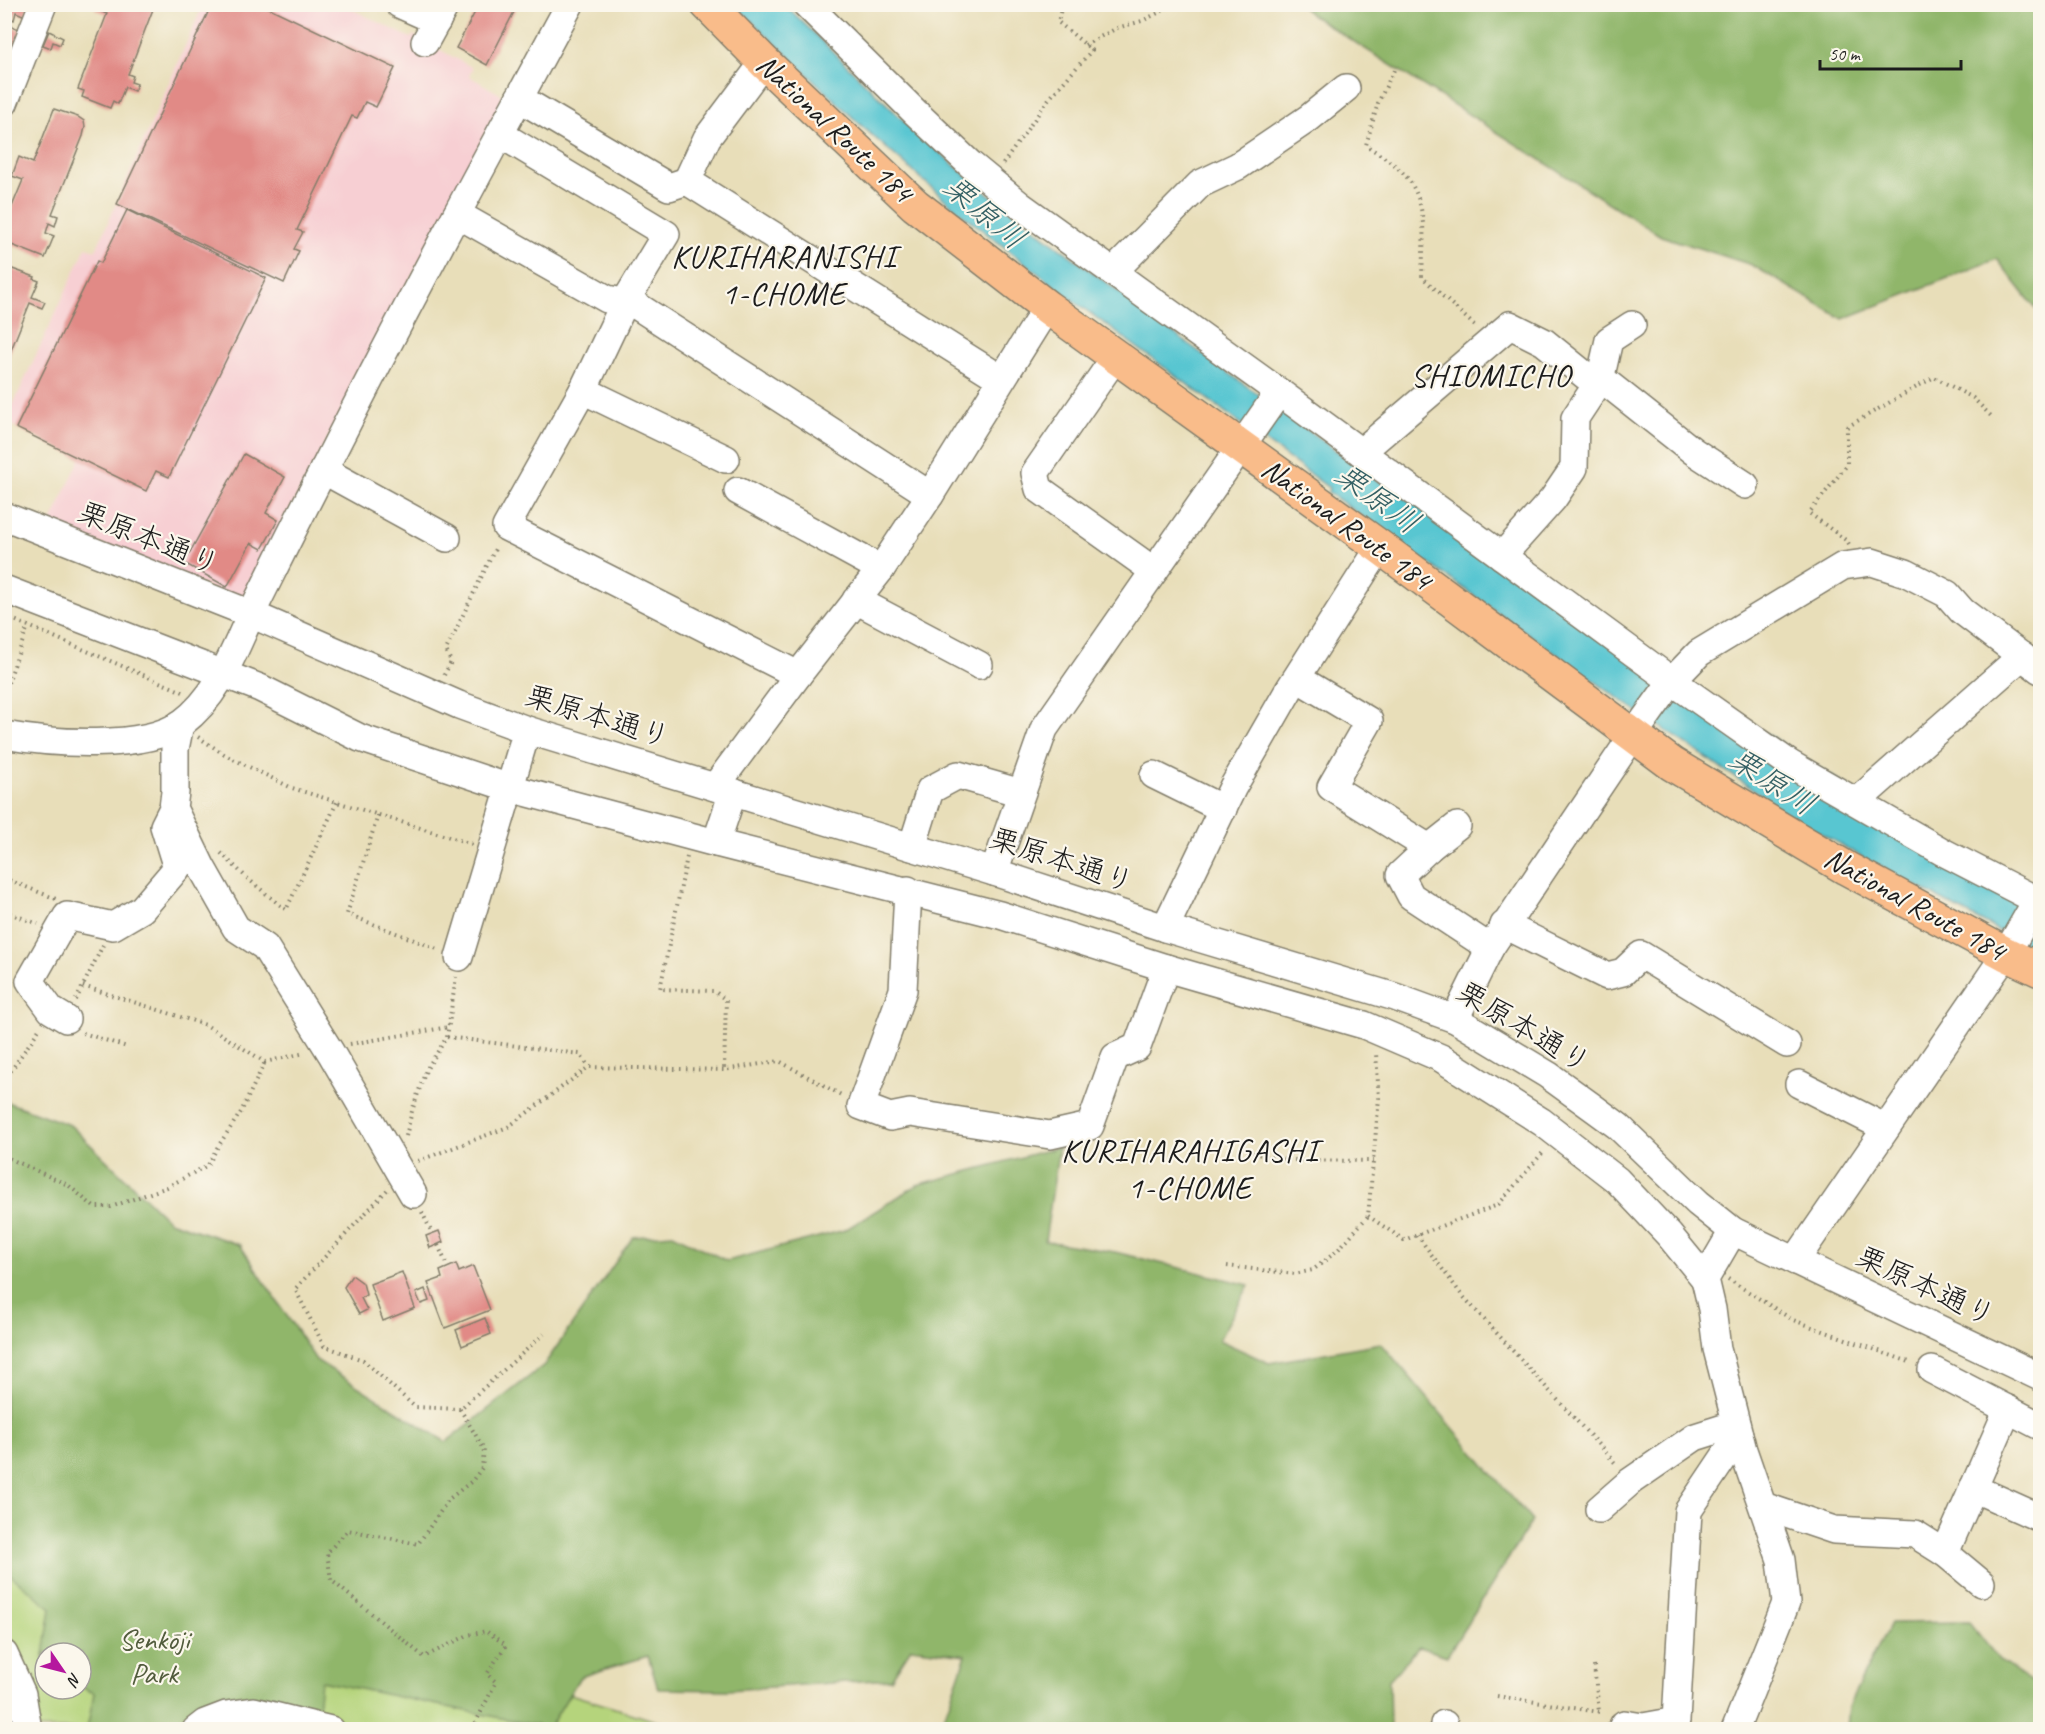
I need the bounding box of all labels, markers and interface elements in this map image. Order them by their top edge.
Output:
scale bar [1820,33,1961,71]
text: 50 m [1829,43,1862,65]
street label: National Route 184 [749,46,923,212]
water label: 栗原川 [935,166,1035,259]
district label: KURIHARANISHI 1-CHOME [671,236,903,314]
district label: SHIOMICHO [1411,355,1573,396]
street label: National Route 184 [1254,450,1442,600]
water label: 栗原川 [1327,454,1429,543]
street label: 栗原本通り [72,492,226,584]
street label: 栗原本通り [521,676,675,756]
water label: 栗原川 [1721,738,1824,825]
street label: 栗原本通り [985,819,1139,901]
street label: National Route 184 [1818,839,2014,971]
street label: 栗原本通り [1450,972,1598,1082]
district label: KURIHARAHIGASHI 1-CHOME [1061,1130,1324,1208]
street label: 栗原本通り [1850,1237,2002,1335]
park label: Senkōji Park [119,1620,193,1692]
north arrow [33,1641,93,1701]
text: N [62,1669,86,1691]

